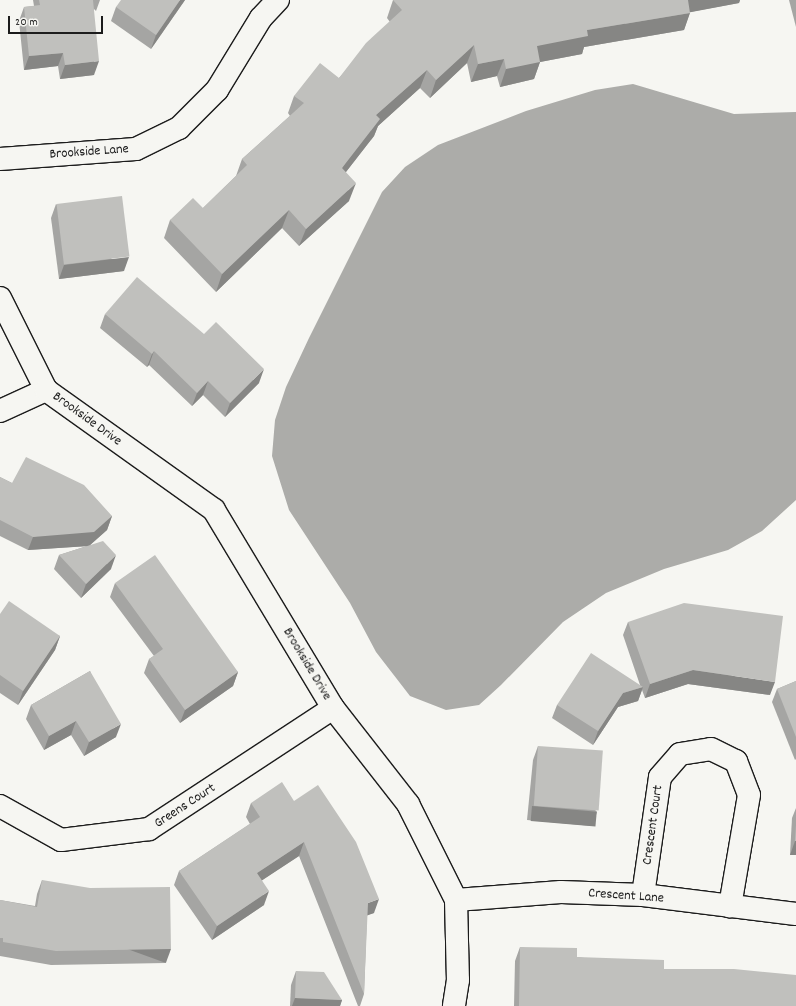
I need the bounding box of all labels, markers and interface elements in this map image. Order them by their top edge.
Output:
scale bar [10,8,105,34]
text: 20 m [15,14,38,31]
street label: Brookside Lane [49,141,129,163]
street label: Brookside Drive [49,388,125,450]
street label: Brookside Drive [279,625,335,703]
street label: Greens Court [151,780,219,832]
street label: Crescent Court [639,784,667,866]
street label: Crescent Lane [588,885,664,907]

